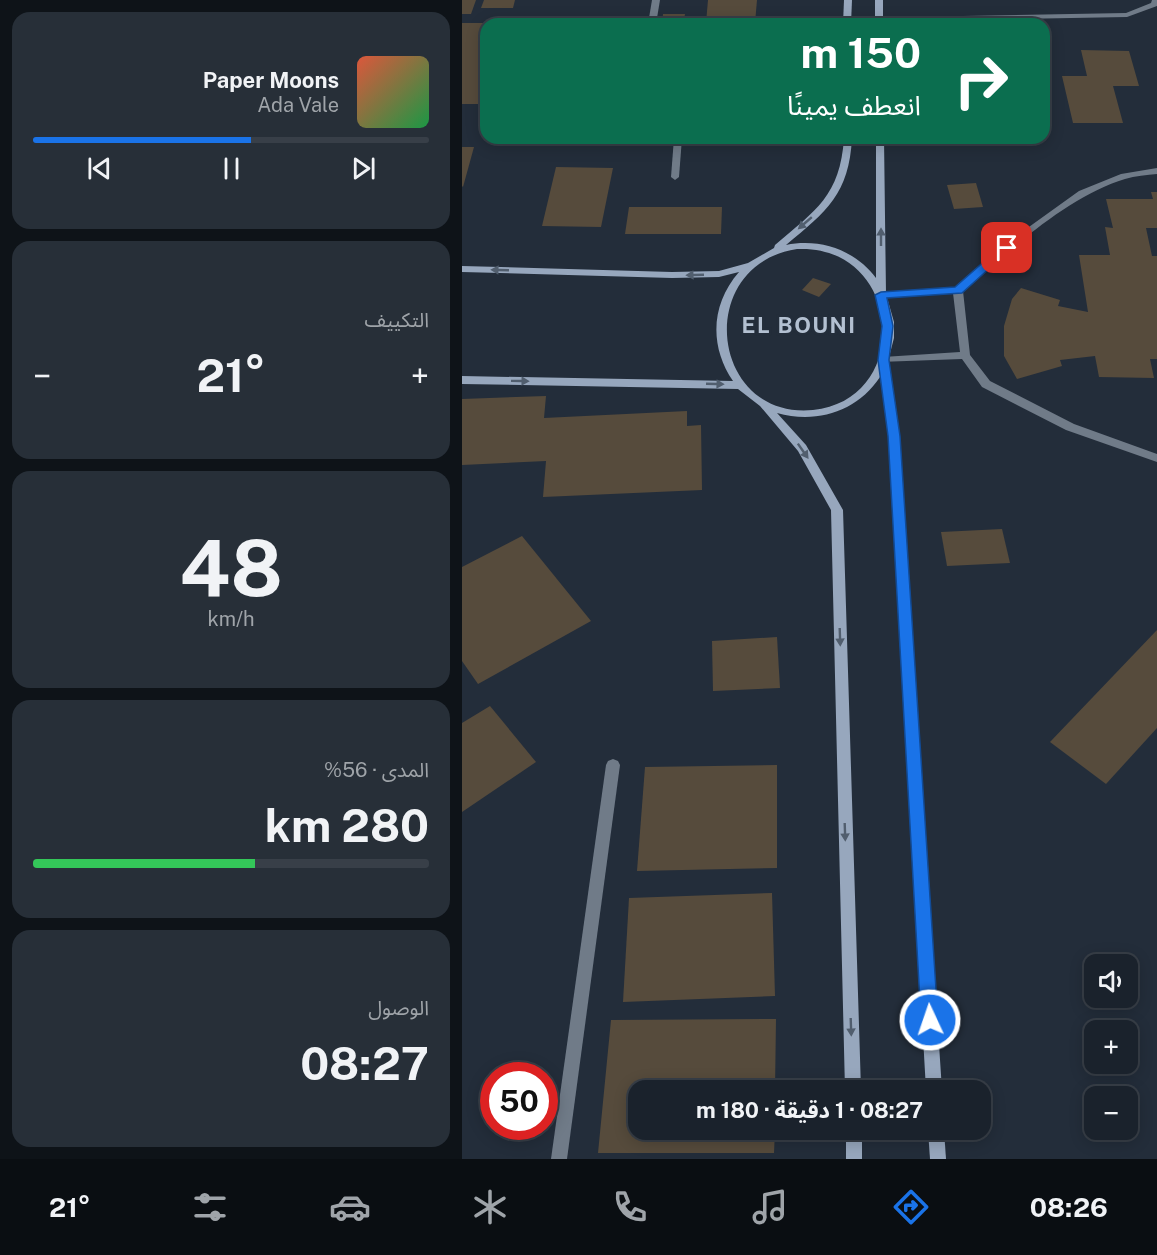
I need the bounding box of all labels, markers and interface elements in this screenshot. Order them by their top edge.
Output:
text: 150 m [800,28,921,77]
icon: right [942,42,1020,120]
text: Paper Moons [203,67,339,93]
text: انعطف يمينًا [787,89,921,121]
text: Ada Vale [257,93,339,117]
icon: previous [83,152,116,185]
icon: pause [215,152,248,185]
icon: next [347,152,380,185]
one-way arrow [797,217,813,230]
pin [981,222,1032,273]
one-way arrow [876,227,886,246]
icon: arrive [990,231,1023,264]
one-way arrow [490,265,509,275]
one-way arrow [685,270,704,279]
text: التكييف [365,308,429,332]
district label: EL BOUNI [741,312,857,338]
text: 21° [196,349,266,402]
text: − [33,357,51,395]
text: + [411,357,429,395]
one-way arrow [511,376,530,386]
one-way arrow [706,379,725,389]
one-way arrow [797,442,809,458]
text: 48 [179,522,283,614]
text: km/h [207,607,255,631]
one-way arrow [835,627,845,646]
text: المدى · 56% [324,758,429,782]
text: 280 km [265,799,429,852]
one-way arrow [841,822,850,841]
map controls [1084,954,1138,1140]
button: sound [1084,954,1138,1008]
position arrow [898,988,962,1052]
text: الوصول [368,996,429,1020]
one-way arrow [846,1017,856,1036]
button: + [1084,1020,1138,1074]
text: 08:27 [300,1037,429,1090]
speed limit sign: 50 [480,1062,558,1140]
button: − [1084,1086,1138,1140]
text: 08:27 · 1 دقيقة · 180 m [696,1097,923,1123]
icon: filters [189,1186,231,1228]
icon: car [329,1186,371,1228]
icon: climate [469,1186,511,1228]
icon: phone [609,1186,651,1228]
icon: music [749,1186,791,1228]
icon: directions [890,1186,932,1228]
text: 21° [49,1191,91,1223]
text: 08:26 [1030,1191,1108,1223]

